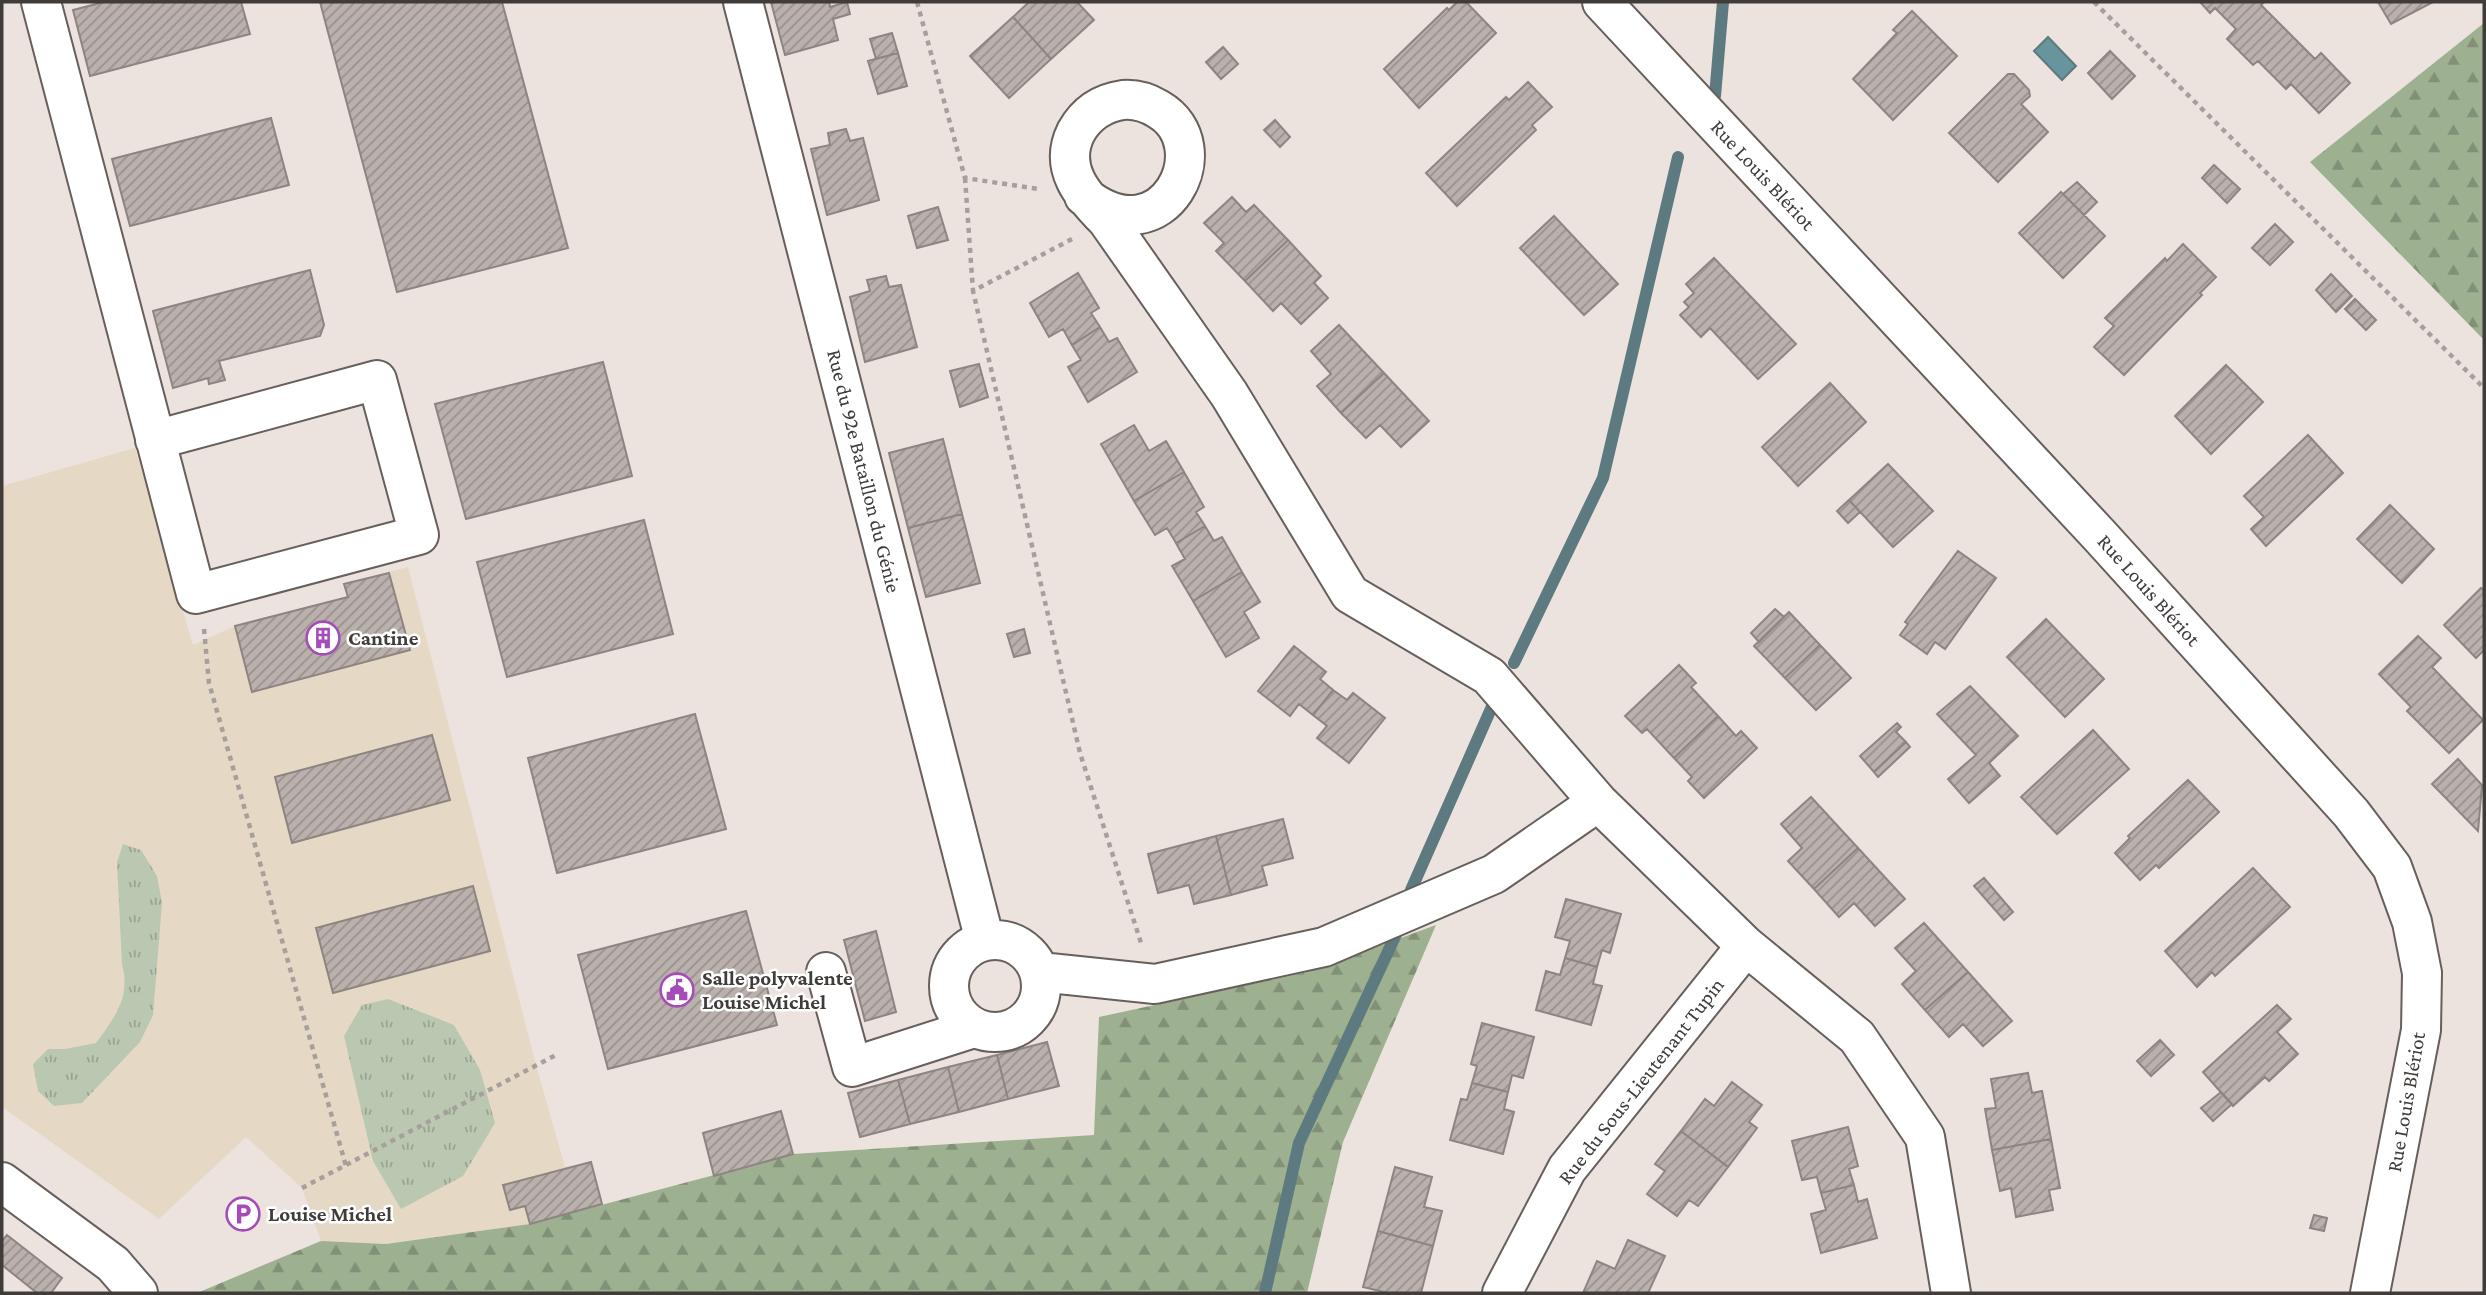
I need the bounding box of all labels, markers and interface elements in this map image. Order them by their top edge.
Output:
street label: Rue Louis Blériot [1706,115,1821,236]
street label: Rue du 92e Bataillon du Génie [822,347,906,595]
street label: Rue Louis Blériot [2093,529,2206,652]
building icon: Cantine [304,619,342,657]
place label: Cantine [348,626,419,650]
place label: Salle polyvalente Louise Michel [702,966,853,1014]
public building icon: Salle polyvalente Louise Michel [658,971,696,1009]
street label: Rue du Sous-Lieutenant Tupin [1553,973,1729,1189]
street label: Rue Louis Blériot [2382,1029,2430,1174]
parking icon: Louise Michel [224,1195,262,1233]
place label: Louise Michel [268,1202,392,1226]

